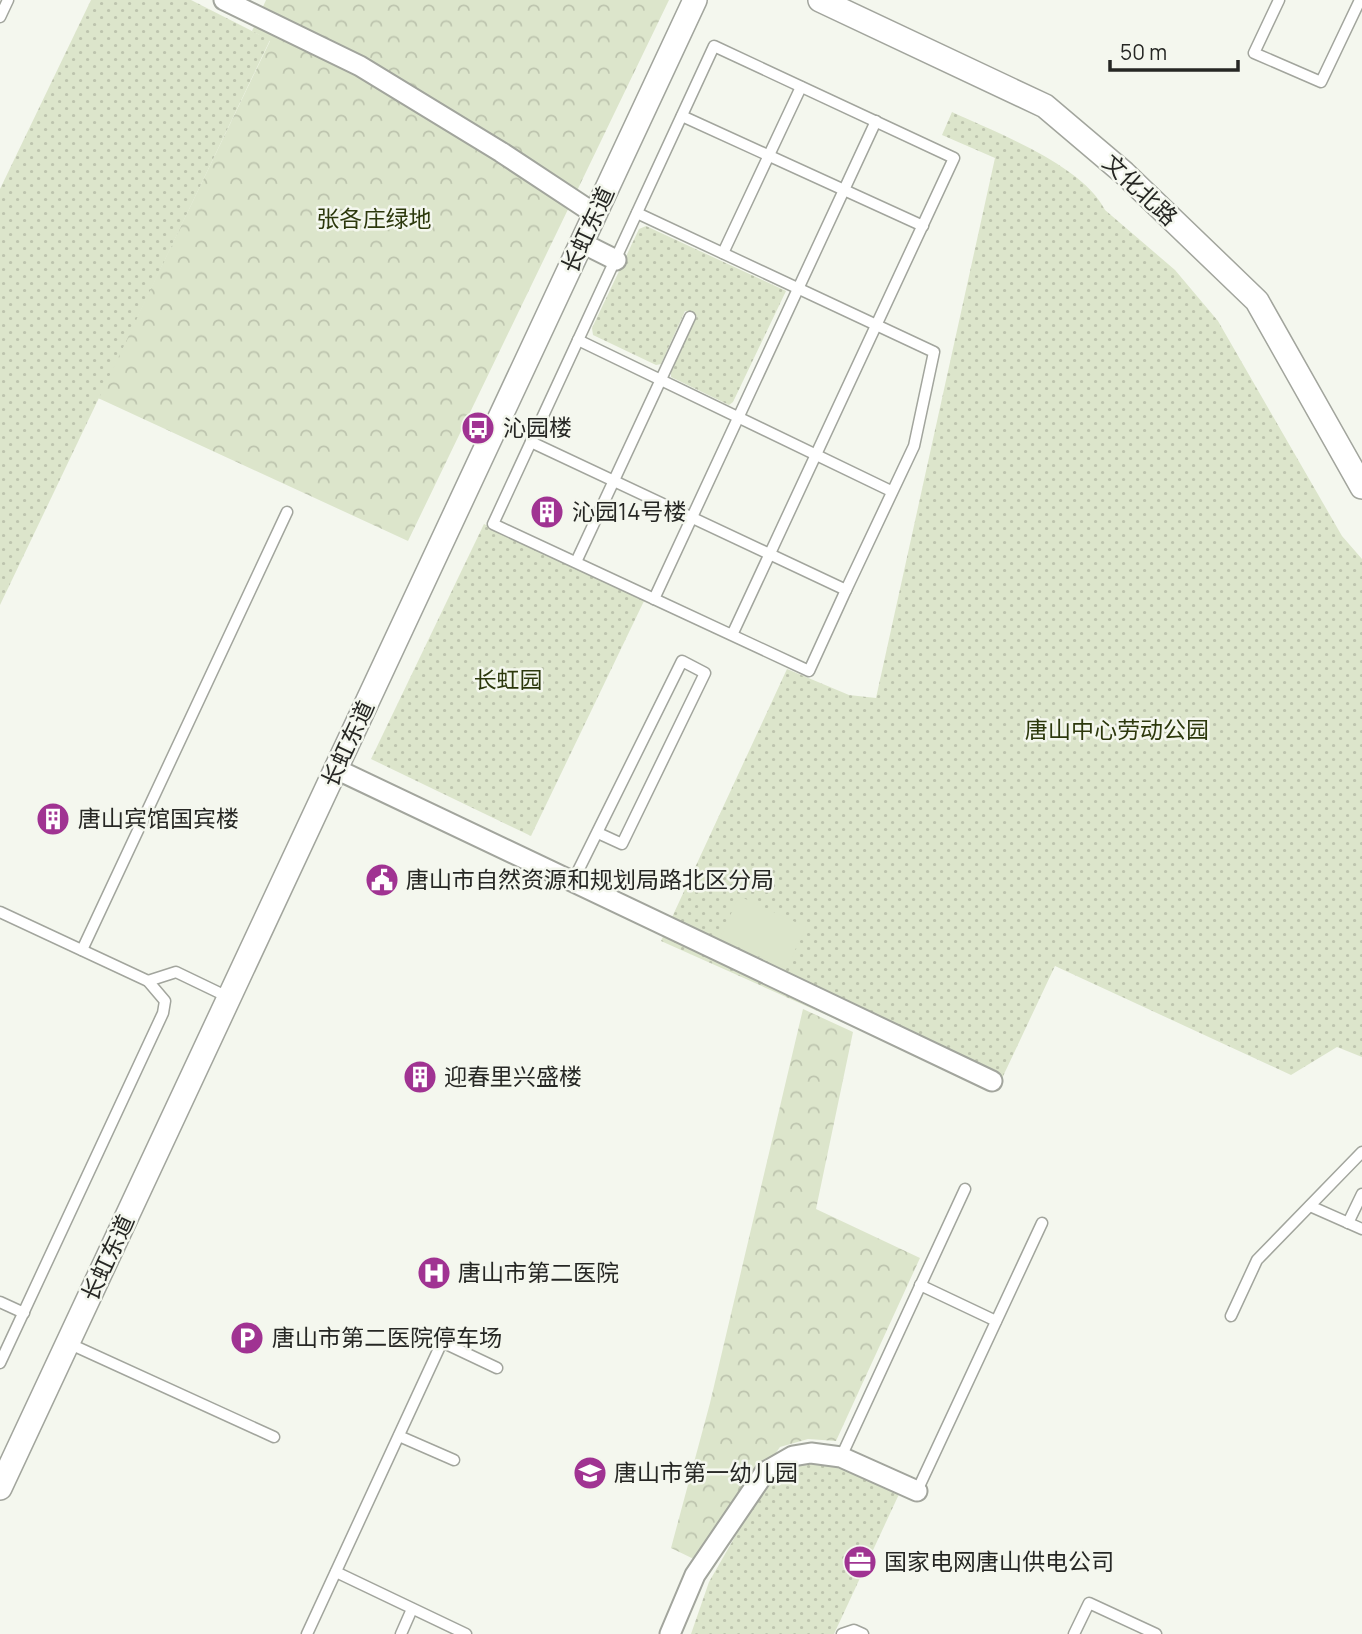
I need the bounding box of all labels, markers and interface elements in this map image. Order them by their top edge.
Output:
scale bar [1110,28,1238,72]
text: 50 m [1120,38,1167,66]
street label: 文化北路 [1096,146,1185,232]
street label: 长虹东道 [553,181,621,278]
park label: 张各庄绿地 [317,202,432,234]
bus stop icon: 沁园楼 [459,409,497,447]
place label: 沁园楼 [503,411,572,443]
building icon: 沁园14号楼 [528,493,566,531]
place label: 沁园14号楼 [572,495,687,527]
park label: 长虹园 [474,663,543,695]
street label: 长虹东道 [313,695,381,792]
park label: 唐山中心劳动公园 [1025,713,1209,745]
building icon: 唐山宾馆国宾楼 [34,800,72,838]
place label: 唐山宾馆国宾楼 [78,802,239,834]
public building icon: 唐山市自然资源和规划局路北区分局 [363,861,401,899]
place label: 唐山市自然资源和规划局路北区分局 [406,863,774,895]
building icon: 迎春里兴盛楼 [401,1058,439,1096]
place label: 迎春里兴盛楼 [444,1060,582,1092]
street label: 长虹东道 [73,1209,141,1306]
hospital icon: 唐山市第二医院 [415,1254,453,1292]
place label: 唐山市第二医院 [458,1256,619,1288]
parking icon: 唐山市第二医院停车场 [228,1319,266,1357]
place label: 唐山市第二医院停车场 [272,1321,502,1353]
school or university icon: 唐山市第一幼儿园 [571,1454,609,1492]
place label: 唐山市第一幼儿园 [614,1456,798,1488]
office icon: 国家电网唐山供电公司 [841,1543,879,1581]
place label: 国家电网唐山供电公司 [884,1545,1114,1577]

